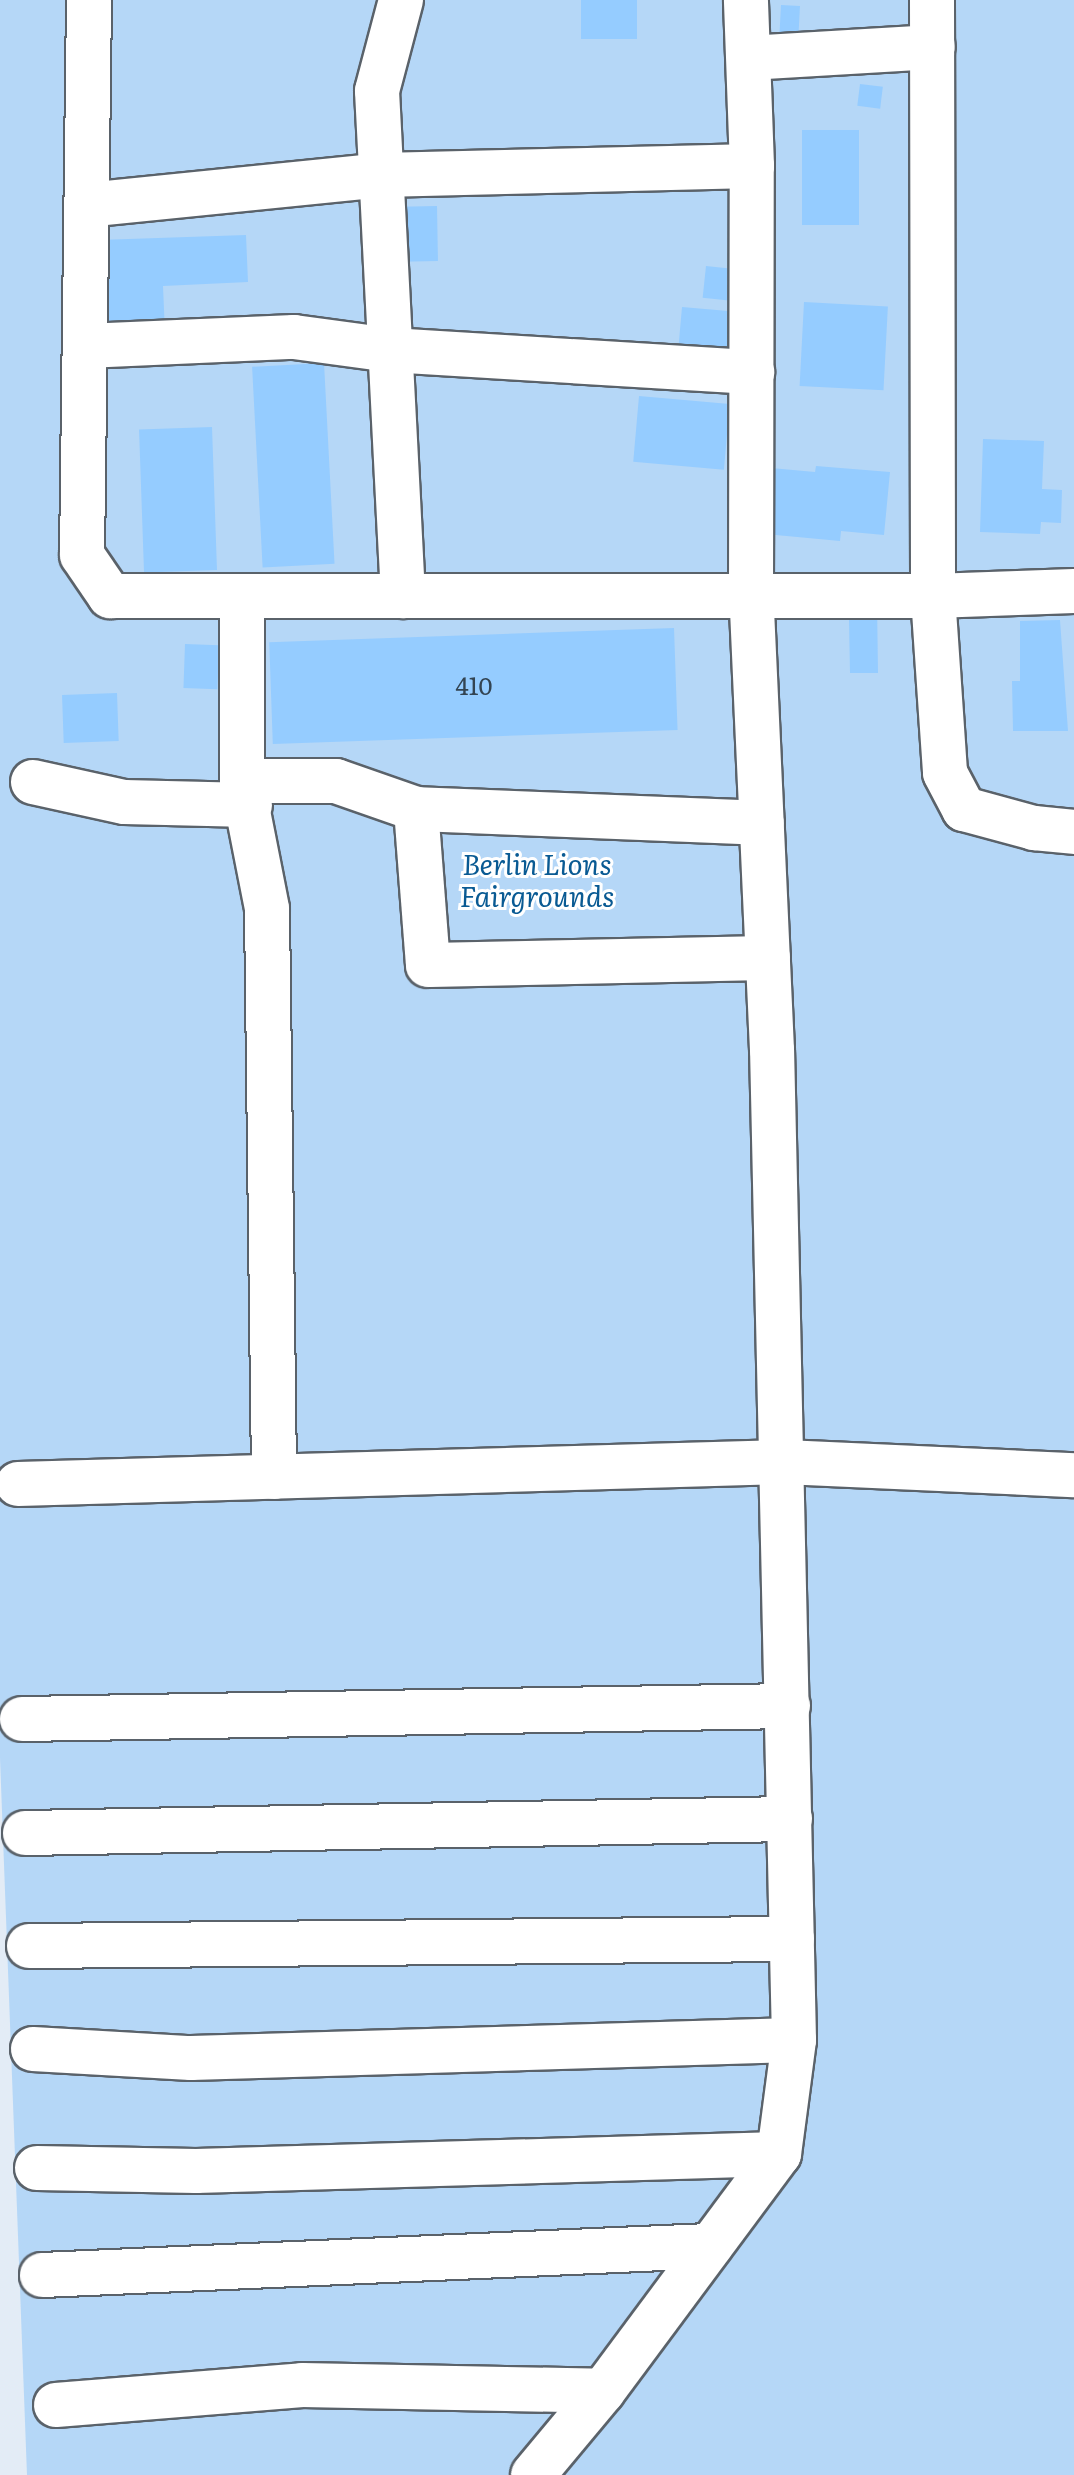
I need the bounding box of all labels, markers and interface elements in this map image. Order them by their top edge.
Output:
house number: 410 [456,671,492,699]
park label: Berlin Lions Fairgrounds [460,846,614,912]

